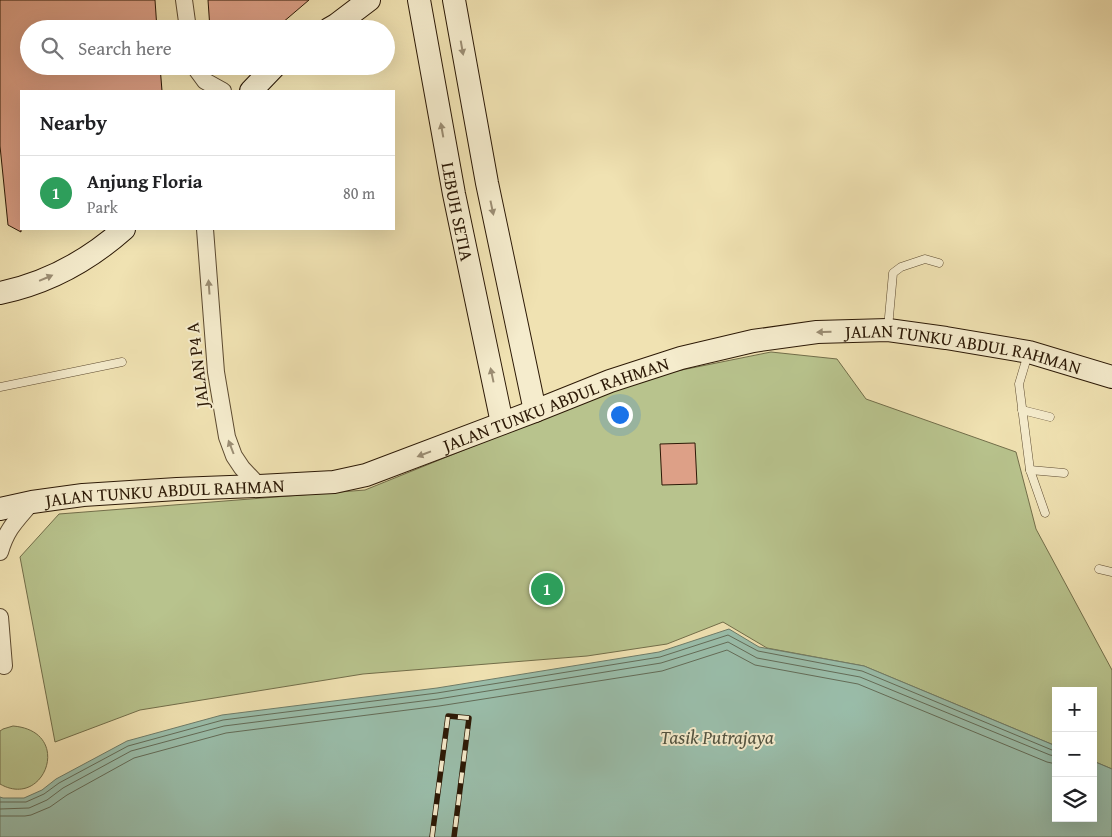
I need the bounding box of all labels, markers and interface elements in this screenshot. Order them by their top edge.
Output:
search box [20,20,395,75]
icon: search [38,34,66,62]
text: Search here [78,34,172,62]
one-way arrow [459,40,467,56]
text: Nearby [40,107,107,138]
one-way arrow [438,122,446,138]
street label: LEBUH SETIA [435,160,481,263]
text: Anjung Floria [87,167,203,195]
text: 1 [52,181,60,205]
text: 80 m [343,181,375,205]
text: Park [87,195,118,219]
one-way arrow [488,200,496,215]
one-way arrow [39,274,53,282]
one-way arrow [205,279,213,295]
street label: JALAN TUNKU ABDUL RAHMAN [843,316,1085,381]
street label: JALAN P4 A [178,321,216,411]
one-way arrow [816,328,832,336]
street label: JALAN TUNKU ABDUL RAHMAN [437,349,672,459]
one-way arrow [488,368,496,383]
your location [607,402,633,428]
one-way arrow [227,440,234,455]
one-way arrow [417,450,431,458]
street label: JALAN TUNKU ABDUL RAHMAN [41,471,285,514]
pin: 1 [531,570,563,608]
map controls [1052,687,1097,822]
button: + [1052,687,1097,732]
water label: Tasik Putrajaya [660,723,774,751]
button: − [1052,732,1097,777]
button: layers [1052,777,1097,822]

